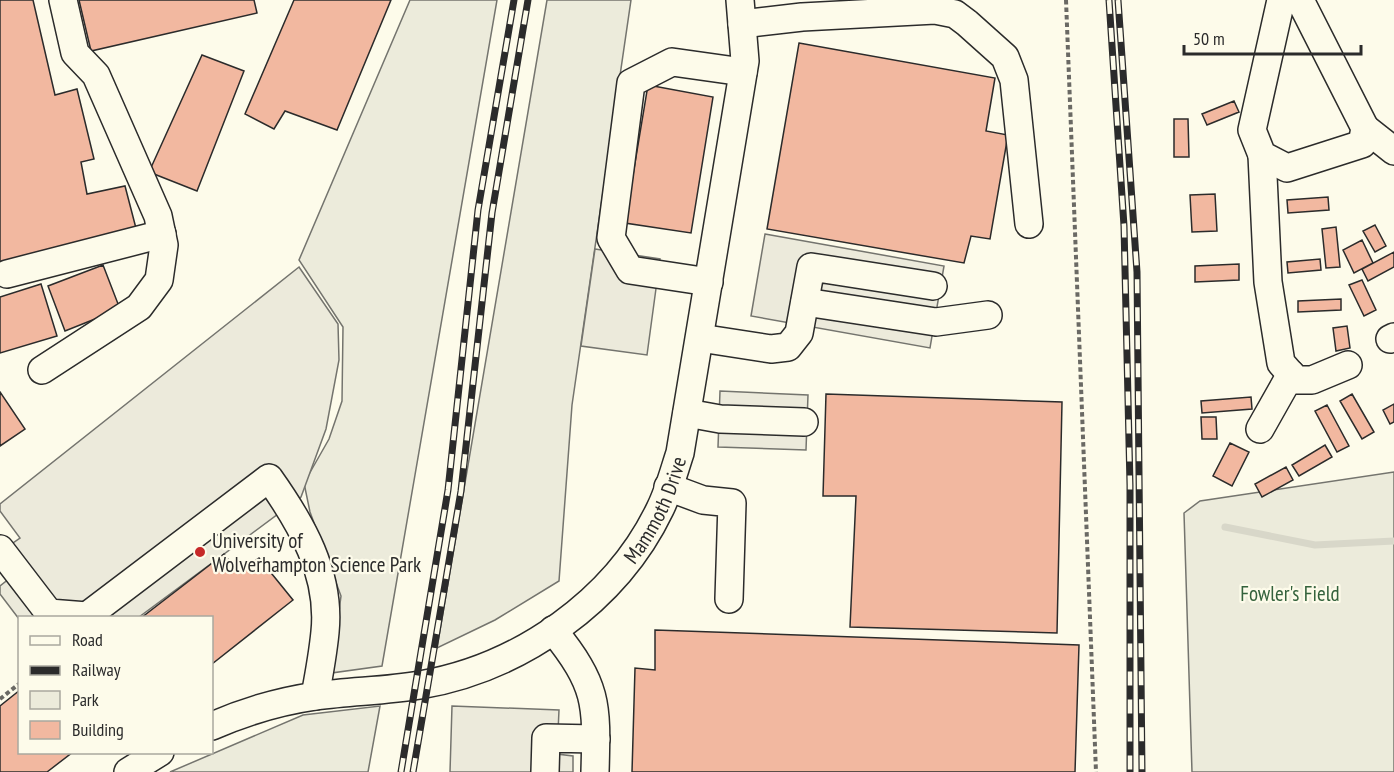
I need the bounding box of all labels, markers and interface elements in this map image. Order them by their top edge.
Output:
scale bar [1184,18,1361,56]
text: 50 m [1193,27,1225,50]
street label: Mammoth Drive [617,453,692,569]
place label: University of Wolverhampton Science Park [212,527,421,578]
marker: University of Wolverhampton Science Park [193,545,207,559]
park label: Fowler's Field [1240,580,1340,607]
legend [18,616,213,754]
text: Road [72,628,103,651]
text: Railway [72,658,121,681]
text: Park [72,688,99,711]
text: Building [72,718,124,741]

